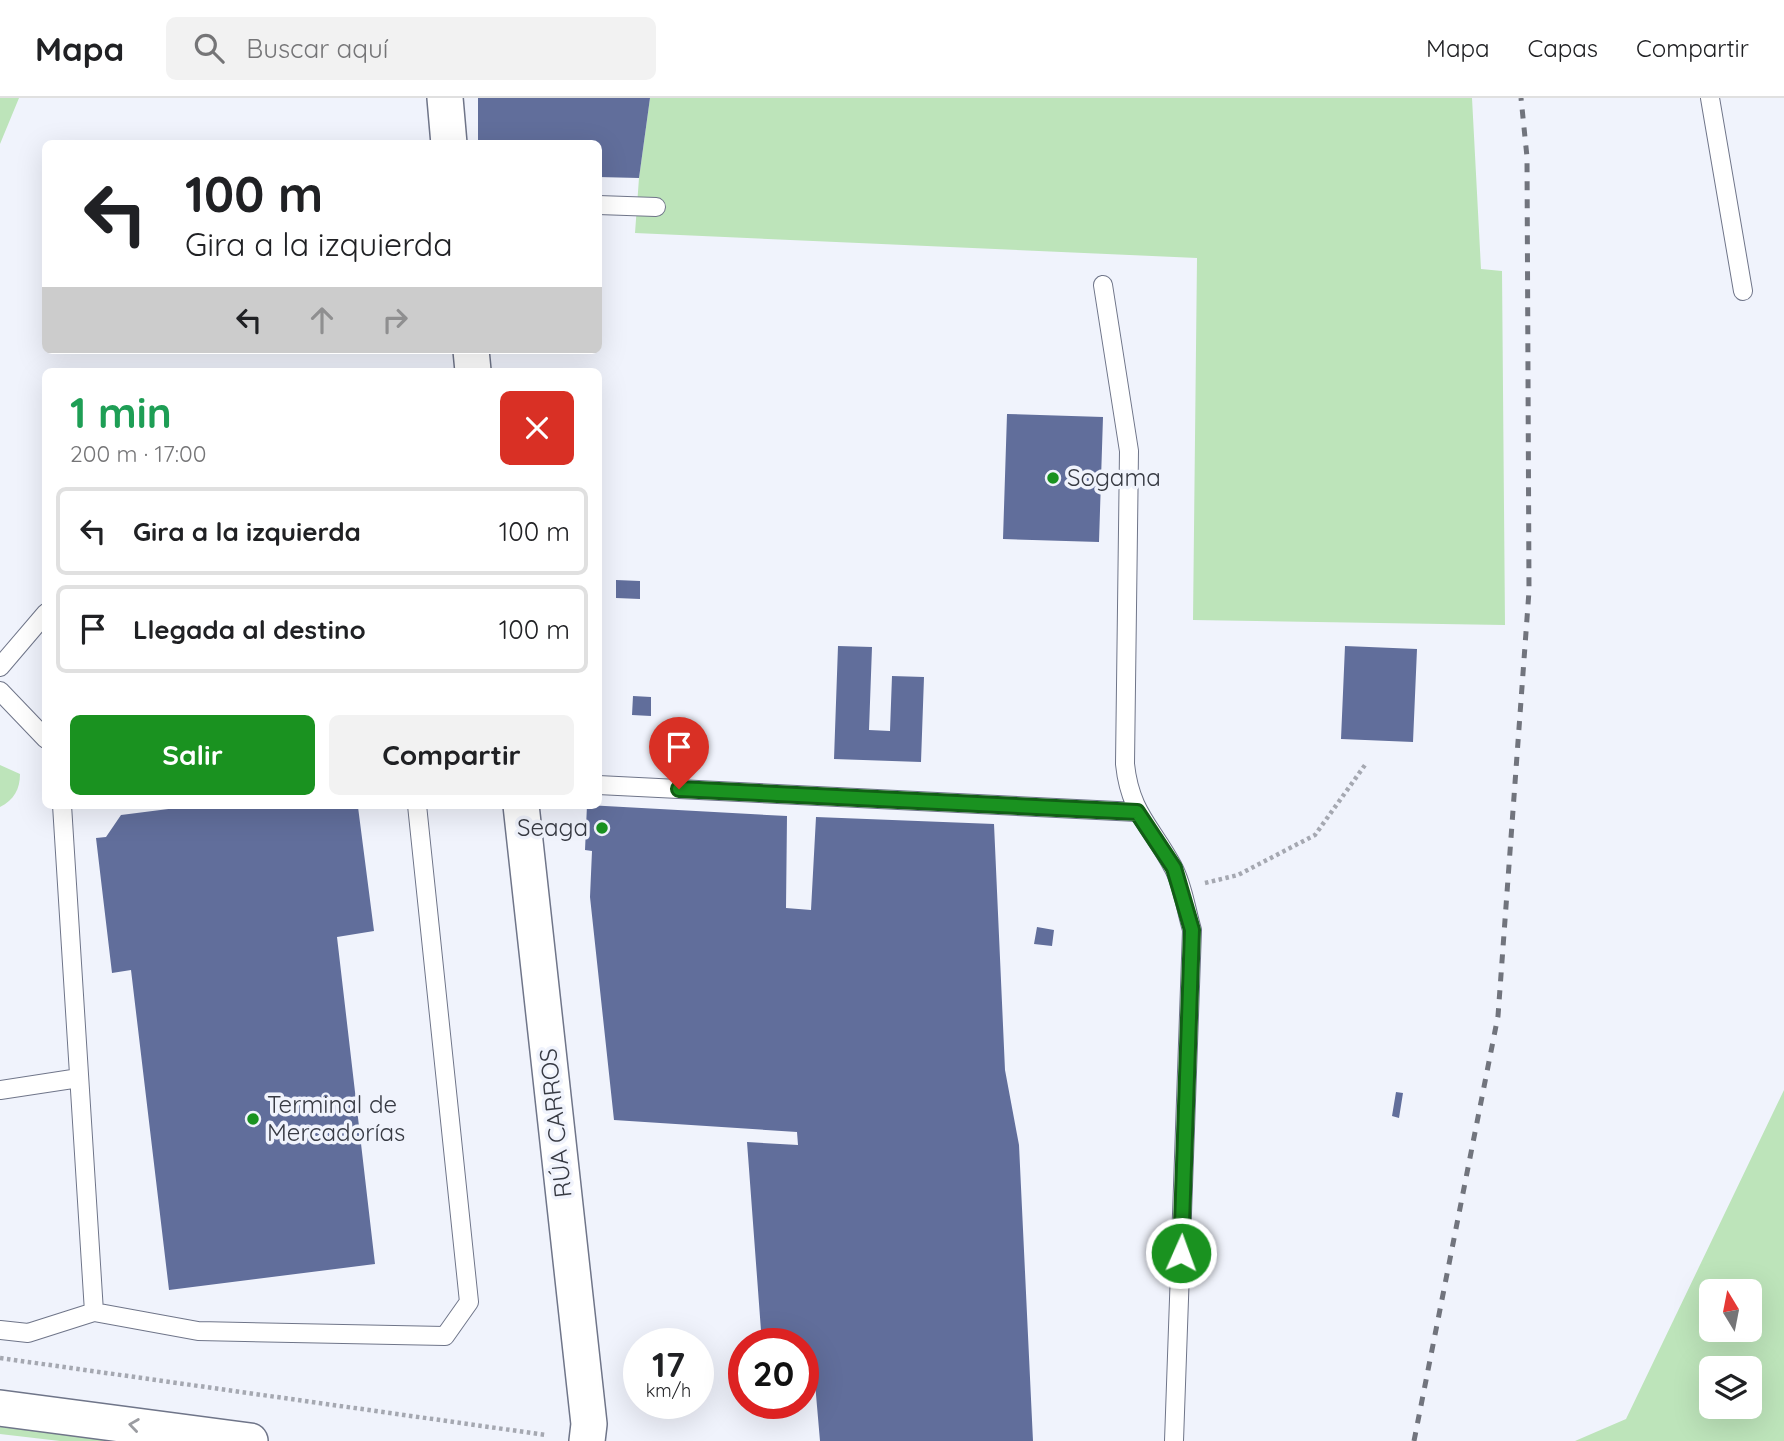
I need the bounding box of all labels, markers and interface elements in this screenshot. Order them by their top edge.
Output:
search box [166,17,656,80]
text: Mapa [35,28,124,69]
icon: search [190,29,228,67]
text: Buscar aquí [246,32,388,65]
text: Mapa [1426,33,1490,63]
text: Capas [1528,33,1598,63]
text: Compartir [1636,33,1749,63]
text: 100 m [185,163,323,224]
icon: left [70,168,161,259]
text: Gira a la izquierda [185,224,453,264]
icon: left [230,301,268,339]
icon: ahead [303,301,341,339]
icon: right [376,301,414,339]
text: 1 min [70,386,172,439]
button: close [500,391,574,465]
text: 200 m · 17:00 [70,439,206,468]
place label: Sogama [1067,462,1161,492]
marker: Sogama [1045,470,1061,486]
icon: left [74,512,112,550]
text: Gira a la izquierda [133,515,361,548]
text: 100 m [499,515,570,548]
icon: arrive [74,610,112,648]
text: Llegada al destino [133,613,366,646]
text: 100 m [499,613,570,646]
button: Salir [70,715,315,795]
button: Compartir [329,715,574,795]
pin [649,717,709,789]
icon: arrive [660,728,698,766]
place label: Seaga [517,812,588,842]
marker: Seaga [594,820,610,836]
street label: RÚA CARROS [532,1047,578,1199]
place label: Terminal de Mercadorías [267,1089,405,1147]
marker: Terminal de Mercadorías [245,1111,261,1127]
position arrow [1144,1216,1218,1290]
north arrow [1699,1279,1762,1342]
map controls [1699,1279,1762,1419]
speed limit sign: 20 [728,1328,819,1419]
text: 17 [652,1342,685,1386]
button: layers [1699,1356,1762,1419]
text: km/h [646,1379,691,1402]
one-way arrow [128,1417,140,1432]

